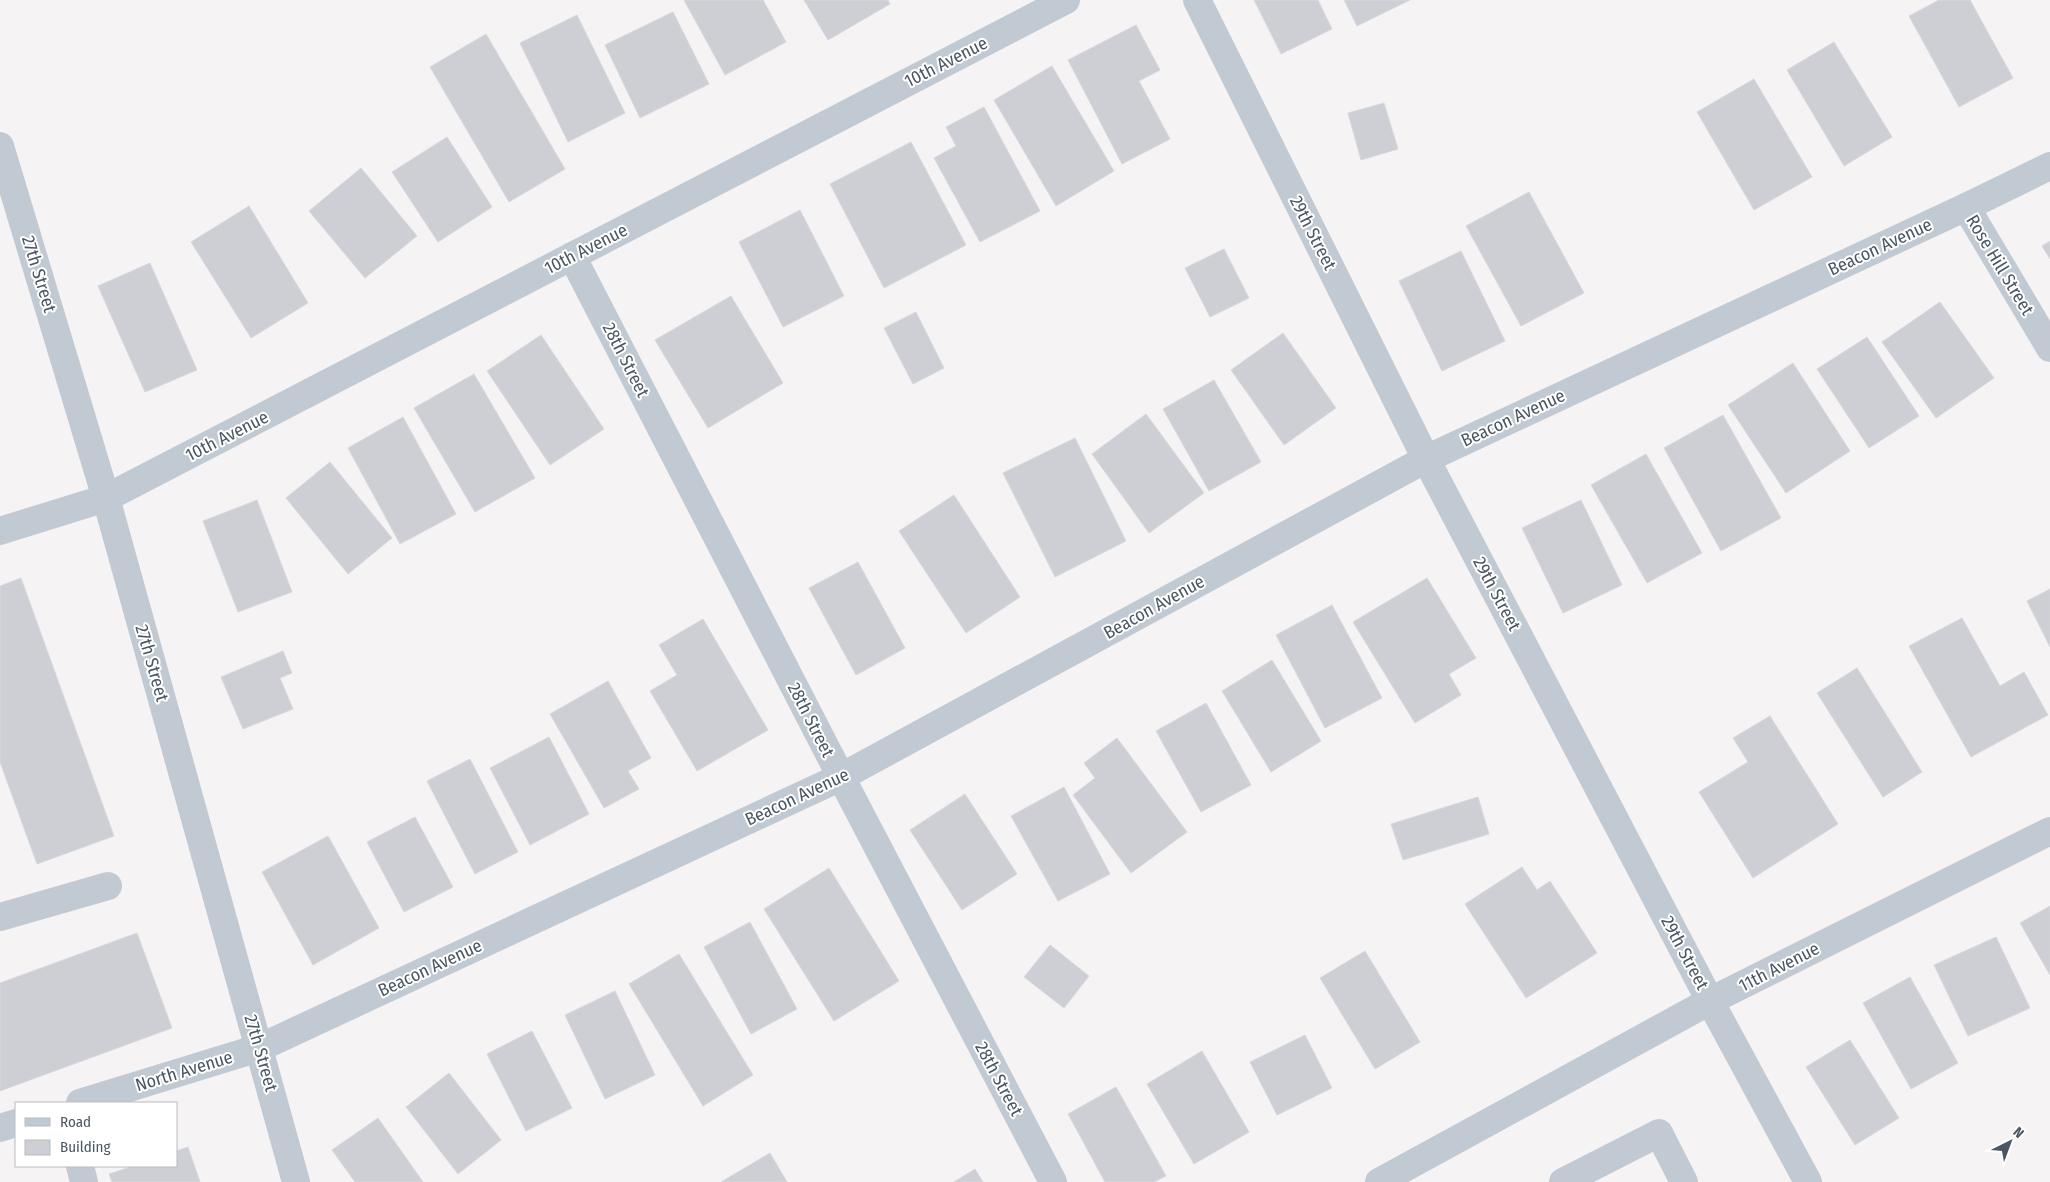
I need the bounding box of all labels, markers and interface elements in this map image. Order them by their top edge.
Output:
street label: 10th Avenue [901,32,991,92]
street label: 29th Street [1285,192,1341,274]
street label: Rose Hill Street [1961,211,2039,319]
street label: Beacon Avenue [1825,213,1936,281]
street label: 10th Avenue [541,219,631,279]
street label: 27th Street [17,233,61,315]
street label: 28th Street [598,319,654,401]
street label: Beacon Avenue [1458,384,1569,452]
street label: 10th Avenue [182,406,272,466]
street label: 29th Street [1468,553,1526,635]
street label: Beacon Avenue [1100,570,1208,644]
street label: 27th Street [131,622,173,704]
street label: 28th Street [783,679,839,761]
street label: Beacon Avenue [742,763,853,831]
street label: 29th Street [1656,912,1714,994]
street label: Beacon Avenue [375,934,486,1002]
street label: 11th Avenue [1735,937,1823,997]
street label: 27th Street [240,1012,282,1094]
street label: 28th Street [970,1038,1028,1120]
street label: North Avenue [133,1046,235,1096]
legend [15,1102,178,1167]
text: Road [60,1113,91,1131]
north arrow [1985,1117,2035,1167]
text: N [2010,1124,2027,1142]
text: Building [60,1138,111,1156]

